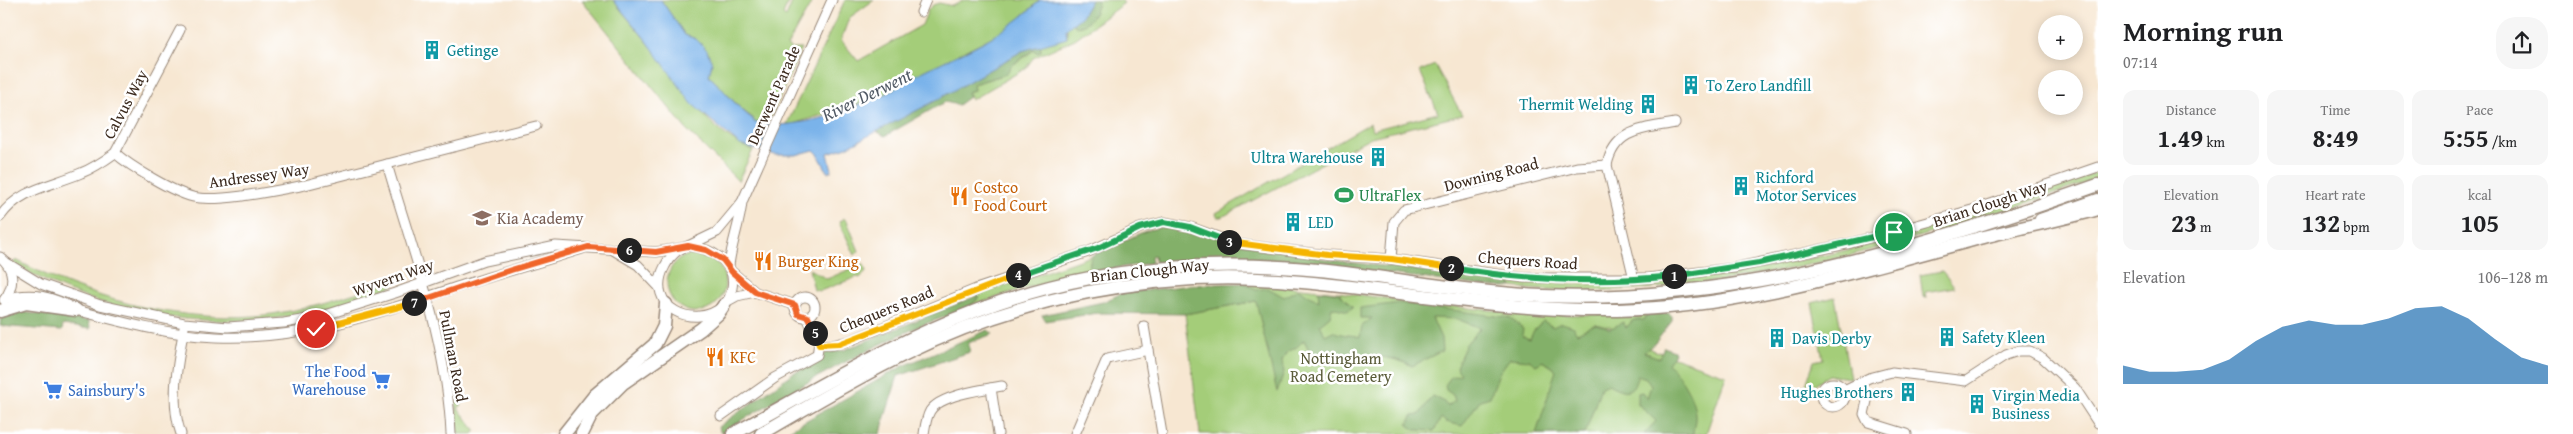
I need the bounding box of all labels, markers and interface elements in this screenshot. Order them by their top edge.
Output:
text: Morning run [2123,10,2283,51]
map controls [2038,15,2083,115]
button: + [2038,15,2083,60]
button: share [2496,17,2548,69]
place label: Getinge [447,38,499,62]
building icon: Getinge [421,39,443,61]
street label: Derwent Parade [740,41,806,149]
text: 07:14 [2123,50,2158,74]
water label: River Derwent [816,61,917,129]
street label: Calvus Way [97,65,153,143]
button: − [2038,70,2083,115]
place label: To Zero Landfill [1706,73,1812,97]
building icon: To Zero Landfill [1680,74,1702,96]
place label: Thermit Welding [1519,92,1633,116]
building icon: Thermit Welding [1637,93,1659,115]
text: Distance [2166,100,2216,120]
text: Time [2321,100,2350,120]
text: Pace [2466,100,2493,120]
text: 1.49 [2157,120,2203,156]
text: 8:49 [2313,120,2358,156]
text: 5:55 [2443,120,2489,156]
text: km [2203,132,2225,152]
text: /km [2489,132,2517,152]
place label: Ultra Warehouse [1251,145,1363,169]
building icon: Ultra Warehouse [1367,146,1389,168]
street label: Downing Road [1441,151,1541,197]
street label: Andressey Way [207,156,311,194]
place label: Richford Motor Services [1756,165,1857,207]
street label: Brian Clough Way [1930,173,2050,233]
place label: Costco Food Court [974,175,1048,217]
building icon: Richford Motor Services [1730,175,1752,197]
place label: UltraFlex [1359,183,1422,207]
sports icon: UltraFlex [1333,184,1355,206]
restaurant icon: Costco Food Court [948,185,970,207]
text: Elevation [2164,185,2219,205]
text: Heart rate [2305,185,2366,205]
text: kcal [2468,185,2492,205]
text: 23 [2171,205,2197,241]
text: 132 [2301,205,2340,241]
text: 105 [2460,205,2499,241]
place label: Kia Academy [497,206,584,230]
school or university icon: Kia Academy [471,207,493,229]
place label: LED [1308,210,1334,234]
building icon: LED [1282,211,1304,233]
pin [1873,211,1915,253]
text: m [2197,217,2211,237]
text: bpm [2340,217,2370,237]
icon: arrive [1880,218,1908,246]
pin: 3 [1216,230,1242,254]
text: 3 [1226,232,1233,252]
pin: 6 [616,238,642,262]
text: 6 [626,240,633,260]
street label: Chequers Road [1477,245,1579,275]
place label: Burger King [778,249,859,273]
restaurant icon: Burger King [752,250,774,272]
street label: Wyvern Way [349,252,437,302]
street label: Brian Clough Way [1089,252,1211,288]
pin: 2 [1438,256,1464,280]
text: 2 [1448,258,1455,278]
pin: 4 [1006,262,1030,288]
pin: 1 [1662,264,1686,288]
text: 4 [1015,265,1022,285]
text: Elevation [2123,265,2186,289]
text: 106–128 m [2478,265,2548,289]
text: 1 [1671,266,1678,286]
street label: Chequers Road [835,279,937,339]
pin: 7 [402,290,426,316]
text: 7 [411,293,418,313]
pin [295,308,337,350]
street label: Pullman Road [433,308,475,404]
icon: check [302,315,330,343]
pin: 5 [802,320,828,346]
text: 5 [812,323,819,343]
place label: Safety Kleen [1962,325,2045,349]
place label: Davis Derby [1792,326,1871,350]
building icon: Safety Kleen [1936,326,1958,348]
building icon: Davis Derby [1766,327,1788,349]
place label: KFC [730,345,756,369]
restaurant icon: KFC [704,346,726,368]
park label: Nottingham Road Cemetery [1290,346,1392,388]
place label: The Food Warehouse [292,359,366,401]
supermarket icon: The Food Warehouse [370,369,392,391]
place label: Sainsbury's [68,378,145,402]
supermarket icon: Sainsbury's [42,379,64,401]
place label: Hughes Brothers [1781,380,1893,404]
building icon: Hughes Brothers [1897,381,1919,403]
place label: Virgin Media Business [1992,383,2080,425]
building icon: Virgin Media Business [1966,393,1988,415]

